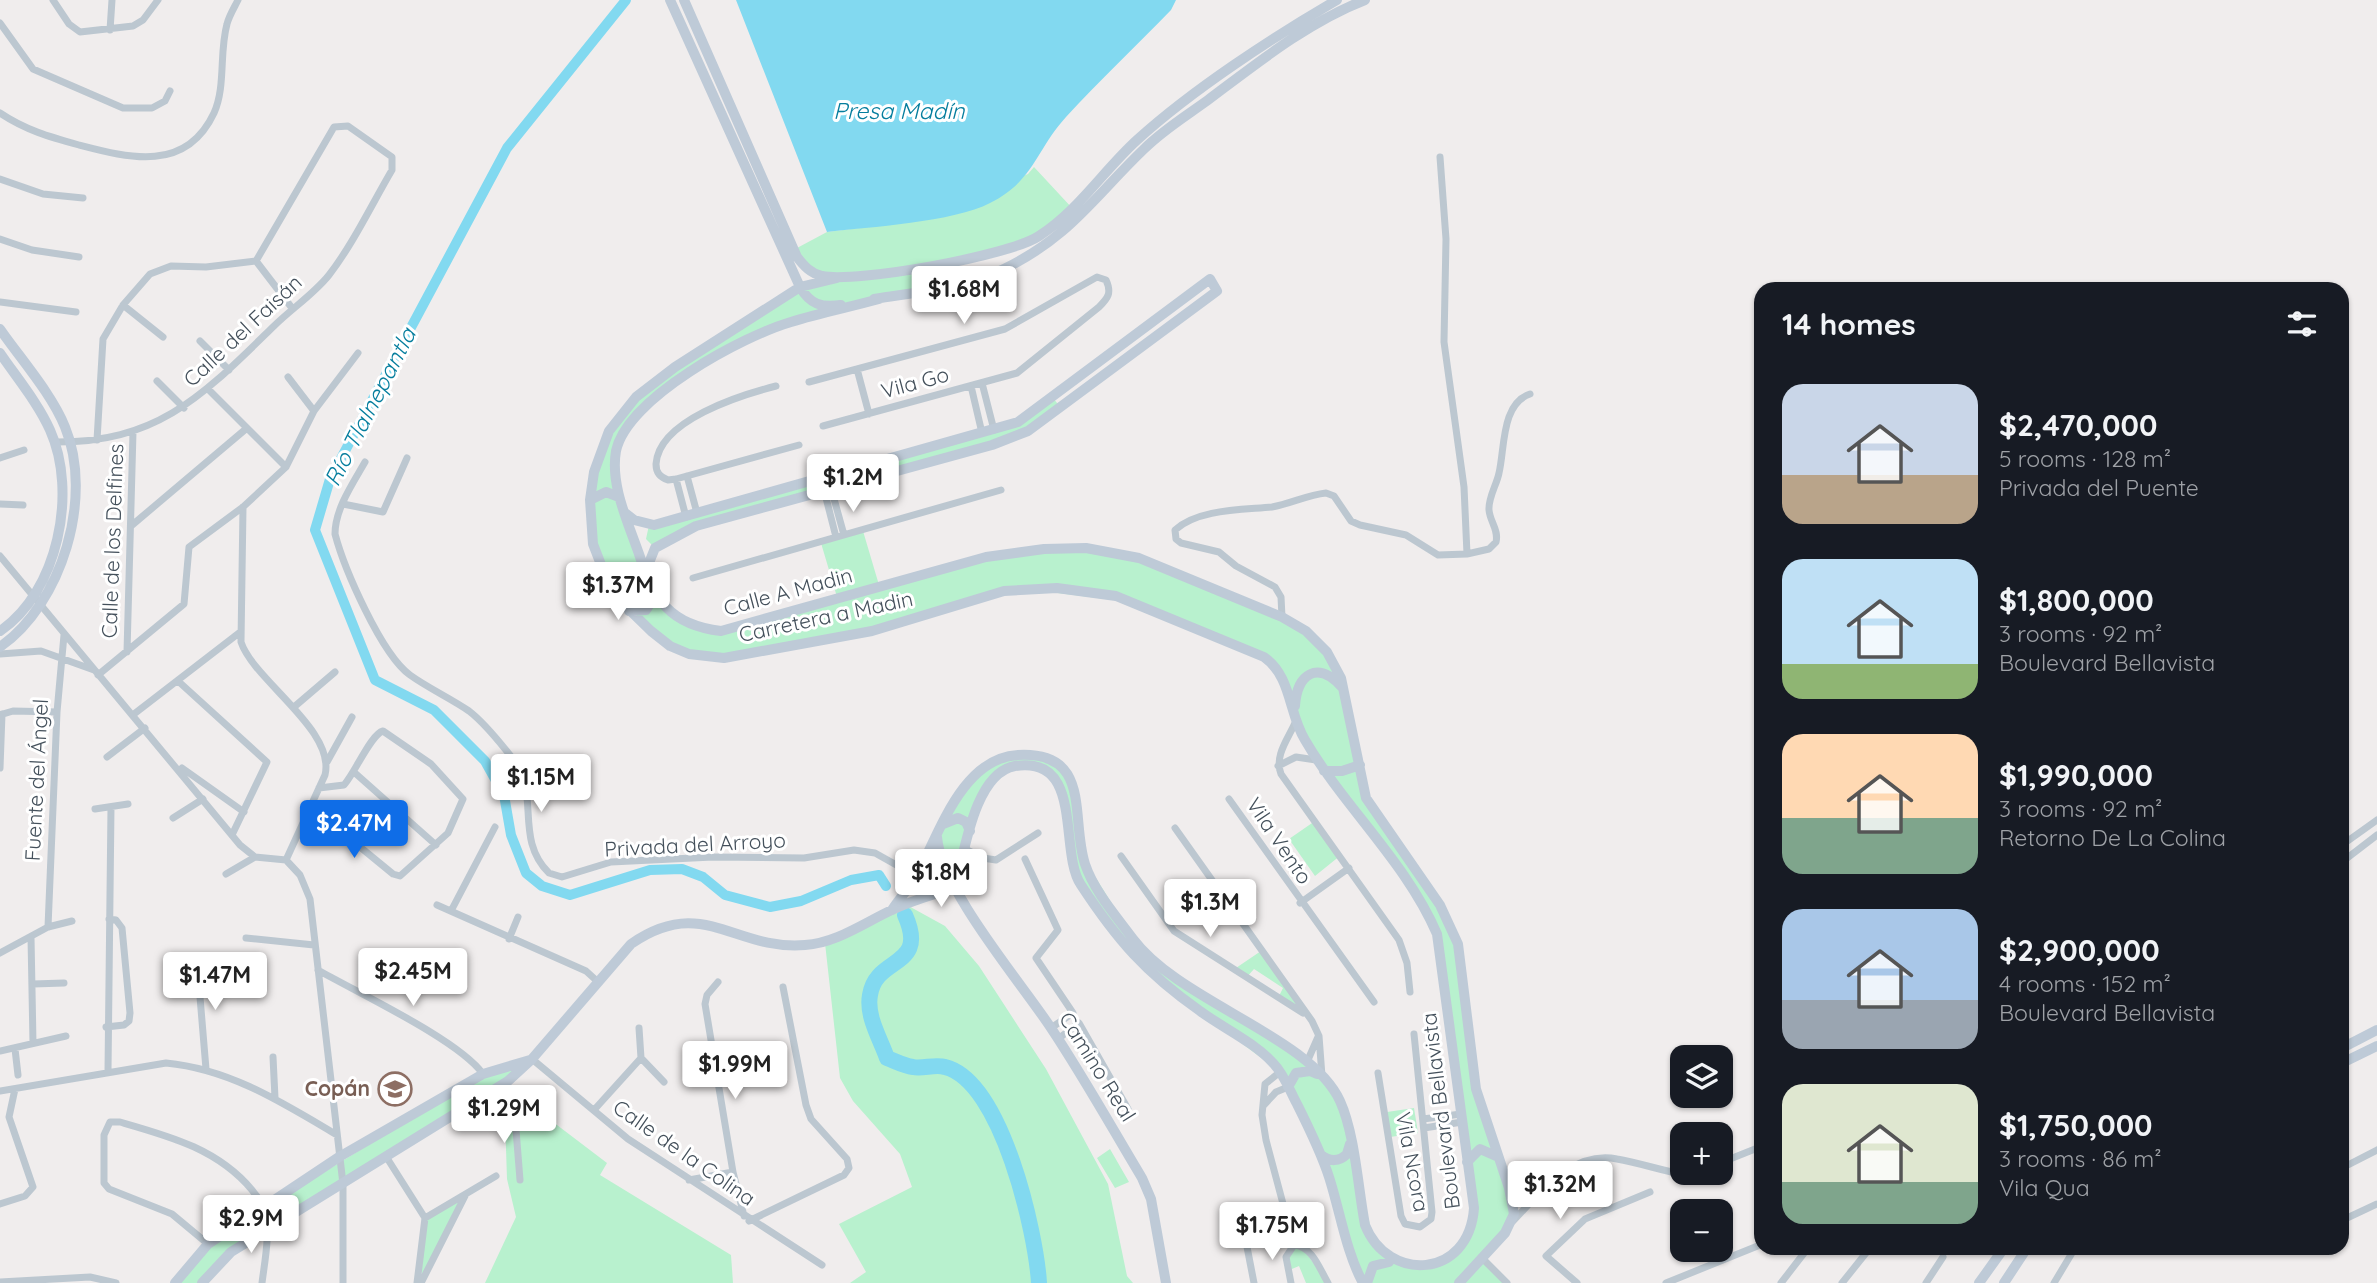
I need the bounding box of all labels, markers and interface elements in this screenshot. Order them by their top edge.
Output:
water label: Presa Madín [833,96,965,125]
pin: $1.68M [907,266,1021,326]
street label: Calle del Faisán [178,269,307,392]
text: $1.68M [928,274,1000,303]
text: 14 homes [1782,305,1916,343]
icon: filters [2283,305,2321,343]
water label: Río Tlalnepantla [317,322,422,491]
street label: Vila Go [878,361,951,404]
text: $2,470,000 [1999,406,2157,444]
icon: home [1838,412,1922,496]
street label: Calle de los Delfines [96,443,128,639]
text: 5 rooms · 128 m² [1999,444,2171,473]
pin: $1.2M [804,454,902,514]
text: $1.2M [823,462,883,491]
text: Privada del Puente [1999,473,2199,502]
street label: Calle A Madin [720,561,855,621]
pin: $1.37M [561,562,675,622]
text: $1.37M [582,570,654,599]
text: $1,800,000 [1999,581,2154,619]
street label: Carretera a Madin [736,585,915,647]
icon: home [1838,587,1922,671]
text: 3 rooms · 92 m² [1999,619,2162,648]
text: Boulevard Bellavista [1999,648,2215,677]
street label: Fuente del Ángel [19,698,53,862]
pin: $1.15M [484,754,598,814]
text: $1,990,000 [1999,756,2153,794]
text: $1.15M [507,762,575,791]
icon: home [1838,762,1922,846]
street label: Vila Vento [1241,792,1318,889]
text: 3 rooms · 92 m² [1999,794,2162,823]
pin: $2.47M [297,800,411,860]
text: $2.47M [316,808,392,837]
text: Retorno De La Colina [1999,823,2226,852]
street label: Privada del Arroyo [604,826,786,862]
pin: $1.8M [892,850,990,909]
text: $1.8M [911,857,971,886]
pin: $1.3M [1161,880,1259,939]
text: $1.3M [1180,887,1240,916]
text: $2,900,000 [1999,931,2160,969]
icon: home [1838,937,1922,1021]
pin: $2.45M [356,948,470,1008]
pin: $1.47M [158,953,272,1012]
text: $2.45M [374,956,452,985]
text: $1.47M [179,960,251,989]
text: 4 rooms · 152 m² [1999,969,2171,998]
text: Boulevard Bellavista [1999,998,2215,1027]
street label: Camino Real [1054,1007,1142,1126]
street label: Boulevard Bellavista [1415,1012,1465,1211]
pin: $1.99M [678,1042,792,1101]
map controls [1670,1045,1733,1262]
button: layers [1670,1045,1733,1108]
text: $1.99M [698,1049,772,1078]
school or university icon: Copán [376,1070,414,1108]
place label: Copán [305,1075,370,1101]
pin: $1.29M [447,1086,561,1145]
text: $1.29M [467,1093,541,1122]
street label: Calle de la Colina [608,1093,761,1211]
text: $1,750,000 [1999,1106,2153,1144]
street label: Vila Ncora [1391,1110,1435,1214]
icon: home [1838,1112,1922,1196]
button: + [1670,1122,1733,1185]
text: 3 rooms · 86 m² [1999,1144,2162,1173]
pin: $1.32M [1503,1162,1617,1221]
text: $1.32M [1524,1169,1596,1198]
text: Vila Qua [1999,1173,2090,1202]
pin: $2.9M [202,1196,300,1255]
button: − [1670,1199,1733,1262]
pin: $1.75M [1215,1202,1329,1262]
text: $2.9M [219,1203,283,1232]
text: $1.75M [1235,1210,1309,1239]

